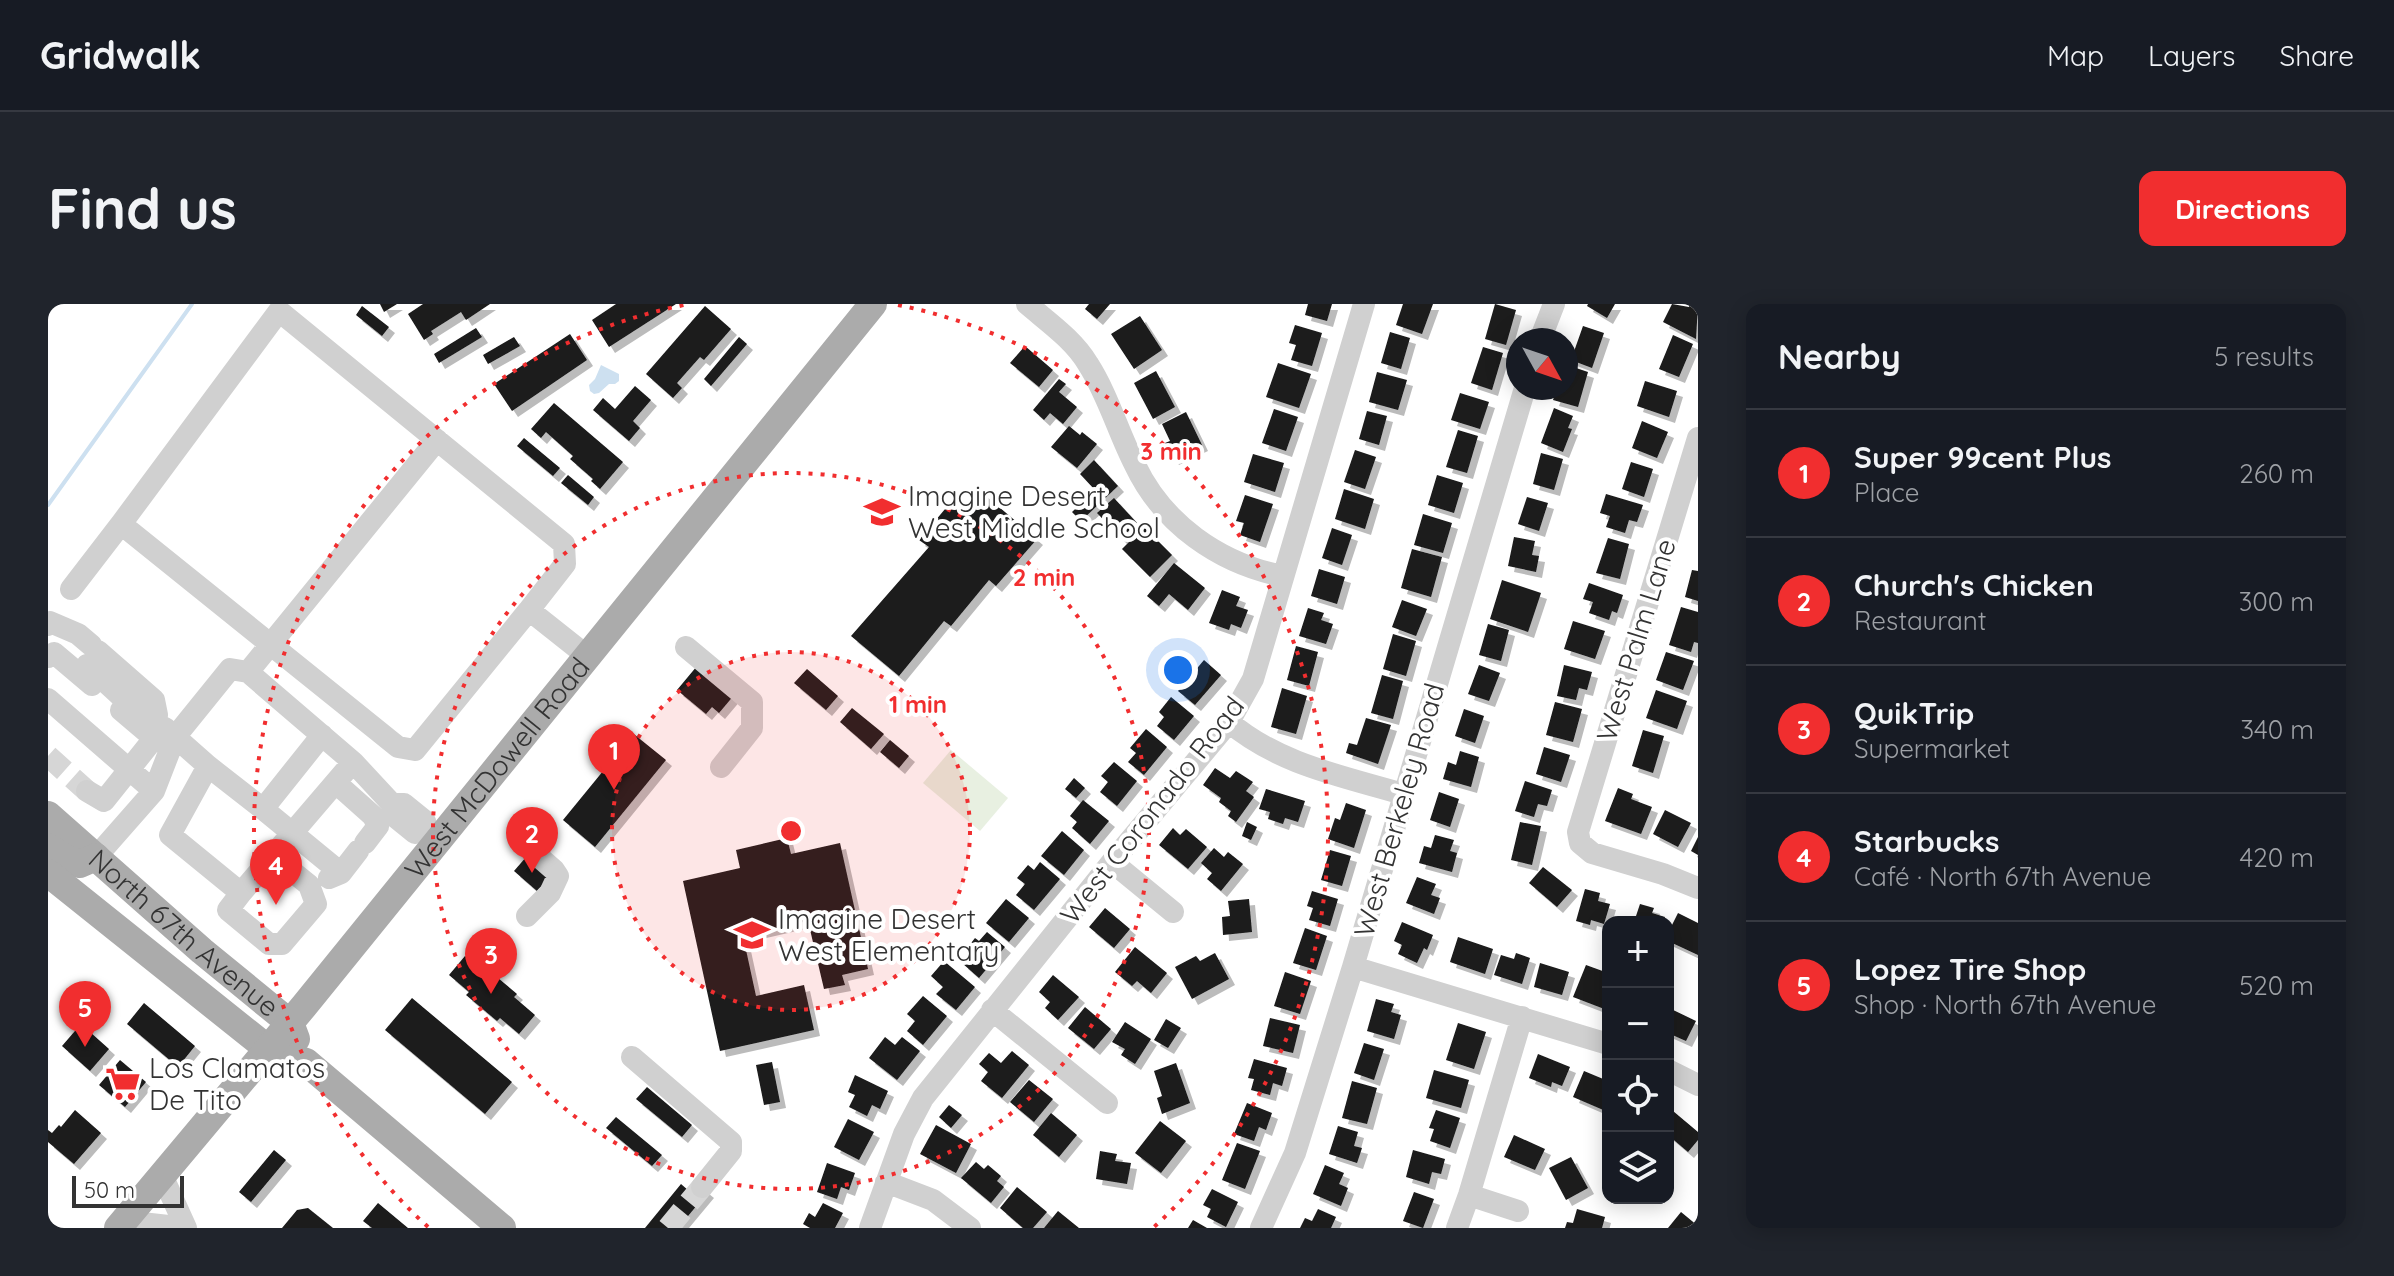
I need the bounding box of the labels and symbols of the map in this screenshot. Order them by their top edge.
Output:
north arrow [1506,328,1578,400]
text: 3 min [1140,436,1202,466]
place label: Imagine Desert West Middle School [908,478,1160,545]
school or university icon: Imagine Desert West Middle School [863,493,901,531]
street label: West Palm Lane [1588,534,1683,745]
text: 2 min [1013,562,1075,592]
street label: West McDowell Road [396,650,597,885]
your location [1158,650,1198,690]
street label: West Berkeley Road [1346,679,1452,941]
text: 1 min [889,689,947,719]
street label: West Coronado Road [1052,689,1251,930]
pin: 1 [588,724,640,790]
pin: 2 [506,807,558,873]
centre of rings [777,817,805,845]
pin: 4 [250,839,302,905]
street label: North 67th Avenue [82,841,286,1024]
place label: Imagine Desert West Elementary [778,901,999,968]
school or university icon: Imagine Desert West Elementary [733,916,771,954]
pin: 3 [465,928,517,994]
pin: 5 [59,981,111,1047]
place label: Los Clamatos De Tito [149,1050,325,1117]
supermarket icon: Los Clamatos De Tito [104,1065,142,1103]
scale bar [72,1172,184,1208]

